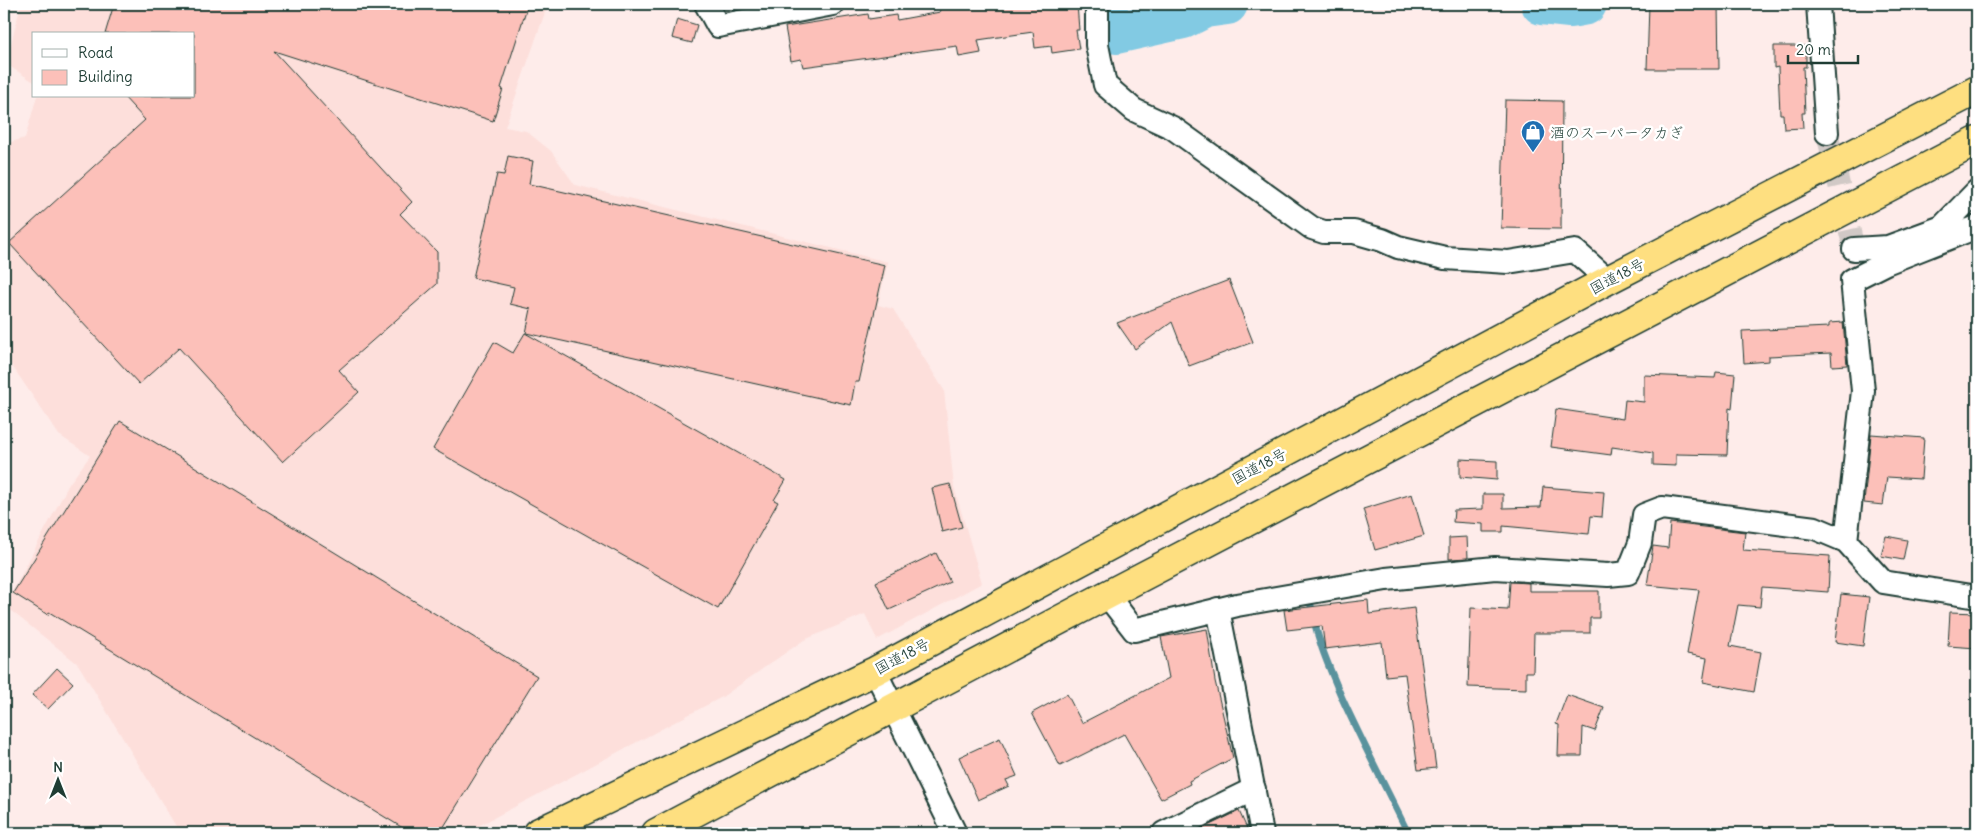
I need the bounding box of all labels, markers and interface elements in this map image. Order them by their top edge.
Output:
legend [32,32,195,98]
scale bar [1788,32,1858,64]
text: 20 m [1796,40,1831,59]
text: Road [78,43,113,62]
text: Building [78,67,133,86]
shop icon: 酒のスーパータカぎ [1520,119,1546,153]
place label: 酒のスーパータカぎ [1550,123,1684,142]
street label: 国道18号 [1586,254,1648,298]
street label: 国道18号 [1228,444,1290,488]
street label: 国道18号 [871,634,933,678]
north arrow [32,754,82,804]
text: N [53,758,63,776]

